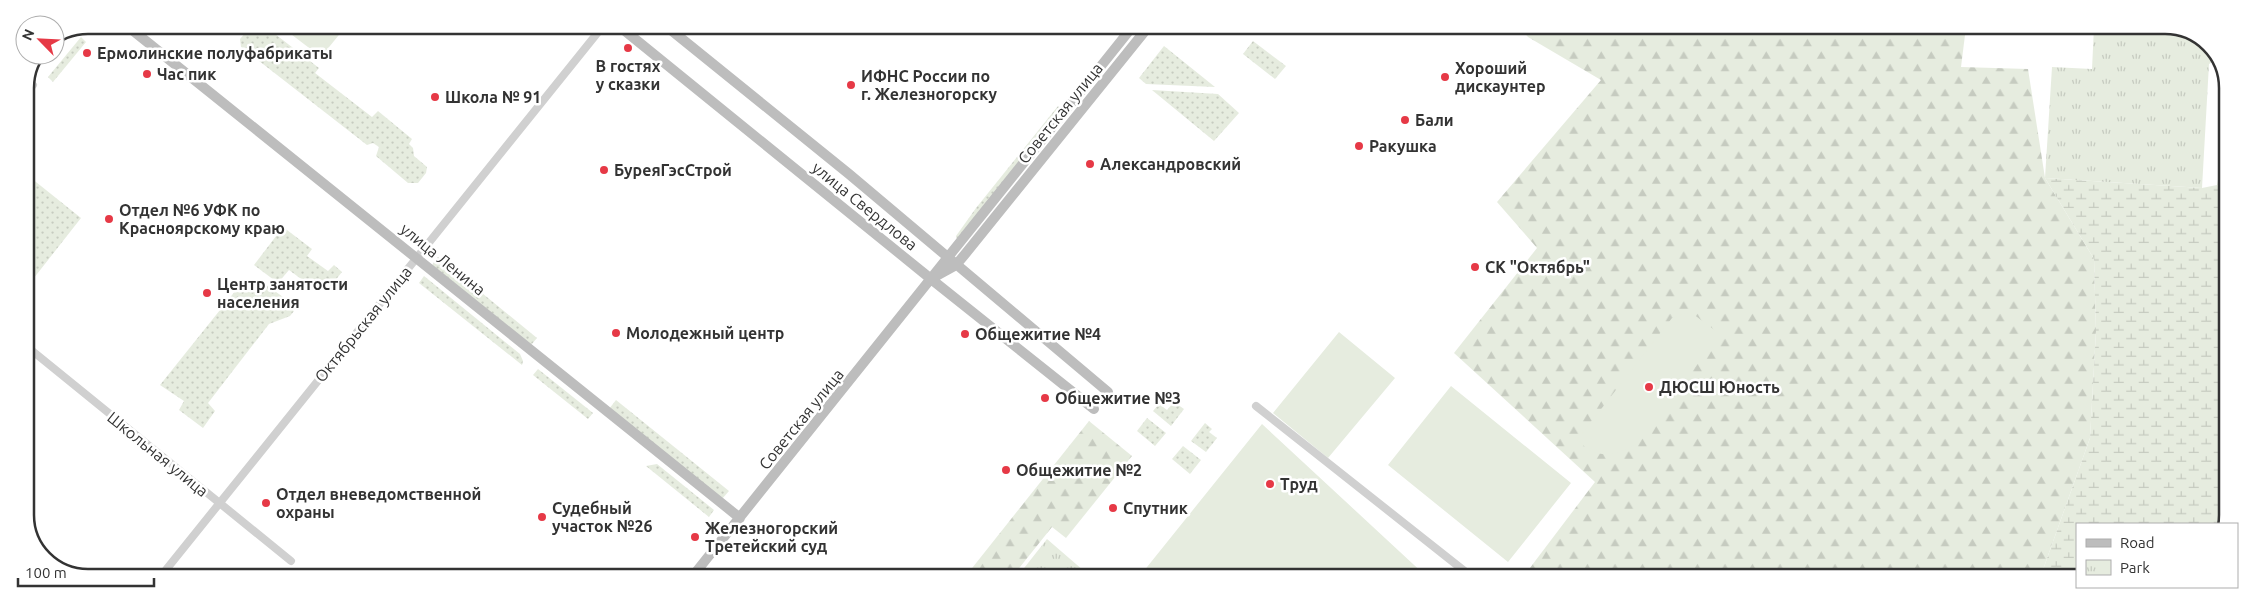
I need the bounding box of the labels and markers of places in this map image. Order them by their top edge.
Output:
marker: В гостях у сказки [622,42,634,54]
place label: Ермолинские полуфабрикаты [97,44,333,62]
marker: Ермолинские полуфабрикаты [81,47,93,59]
place label: В гостях у сказки [596,57,661,93]
place label: Хороший дискаунтер [1455,59,1546,95]
place label: Час пик [157,65,216,83]
place label: ИФНС России по г. Железногорску [861,67,998,103]
marker: Час пик [141,68,153,80]
marker: Хороший дискаунтер [1439,71,1451,83]
marker: ИФНС России по г. Железногорску [845,79,857,91]
place label: Школа № 91 [445,88,541,106]
marker: Школа № 91 [429,91,441,103]
place label: Бали [1415,111,1454,129]
marker: Бали [1399,114,1411,126]
place label: Ракушка [1369,137,1437,155]
marker: Ракушка [1353,140,1365,152]
place label: Александровский [1100,155,1241,173]
marker: Александровский [1084,158,1096,170]
place label: БуреяГэсСтрой [614,161,732,179]
marker: БуреяГэсСтрой [598,164,610,176]
place label: Отдел №6 УФК по Красноярскому краю [119,201,285,237]
marker: Отдел №6 УФК по Красноярскому краю [103,213,115,225]
place label: СК "Октябрь" [1485,258,1590,276]
marker: СК "Октябрь" [1469,261,1481,273]
place label: Центр занятости населения [217,275,348,311]
marker: Центр занятости населения [201,287,213,299]
place label: Молодежный центр [626,324,784,342]
place label: Общежитие №4 [975,325,1101,343]
marker: Молодежный центр [610,327,622,339]
marker: Общежитие №4 [959,328,971,340]
place label: ДЮСШ Юность [1659,378,1780,396]
marker: ДЮСШ Юность [1643,381,1655,393]
place label: Общежитие №3 [1055,389,1181,407]
marker: Общежитие №3 [1039,392,1051,404]
place label: Общежитие №2 [1016,461,1142,479]
marker: Общежитие №2 [1000,464,1012,476]
place label: Труд [1280,475,1318,493]
marker: Труд [1264,478,1276,490]
place label: Отдел вневедомственной охраны [276,485,481,521]
marker: Отдел вневедомственной охраны [260,497,272,509]
place label: Судебный участок №26 [552,499,653,535]
place label: Спутник [1123,499,1188,517]
marker: Спутник [1107,502,1119,514]
marker: Судебный участок №26 [536,511,548,523]
place label: Железногорский Третейский суд [705,519,838,555]
marker: Железногорский Третейский суд [689,531,701,543]

